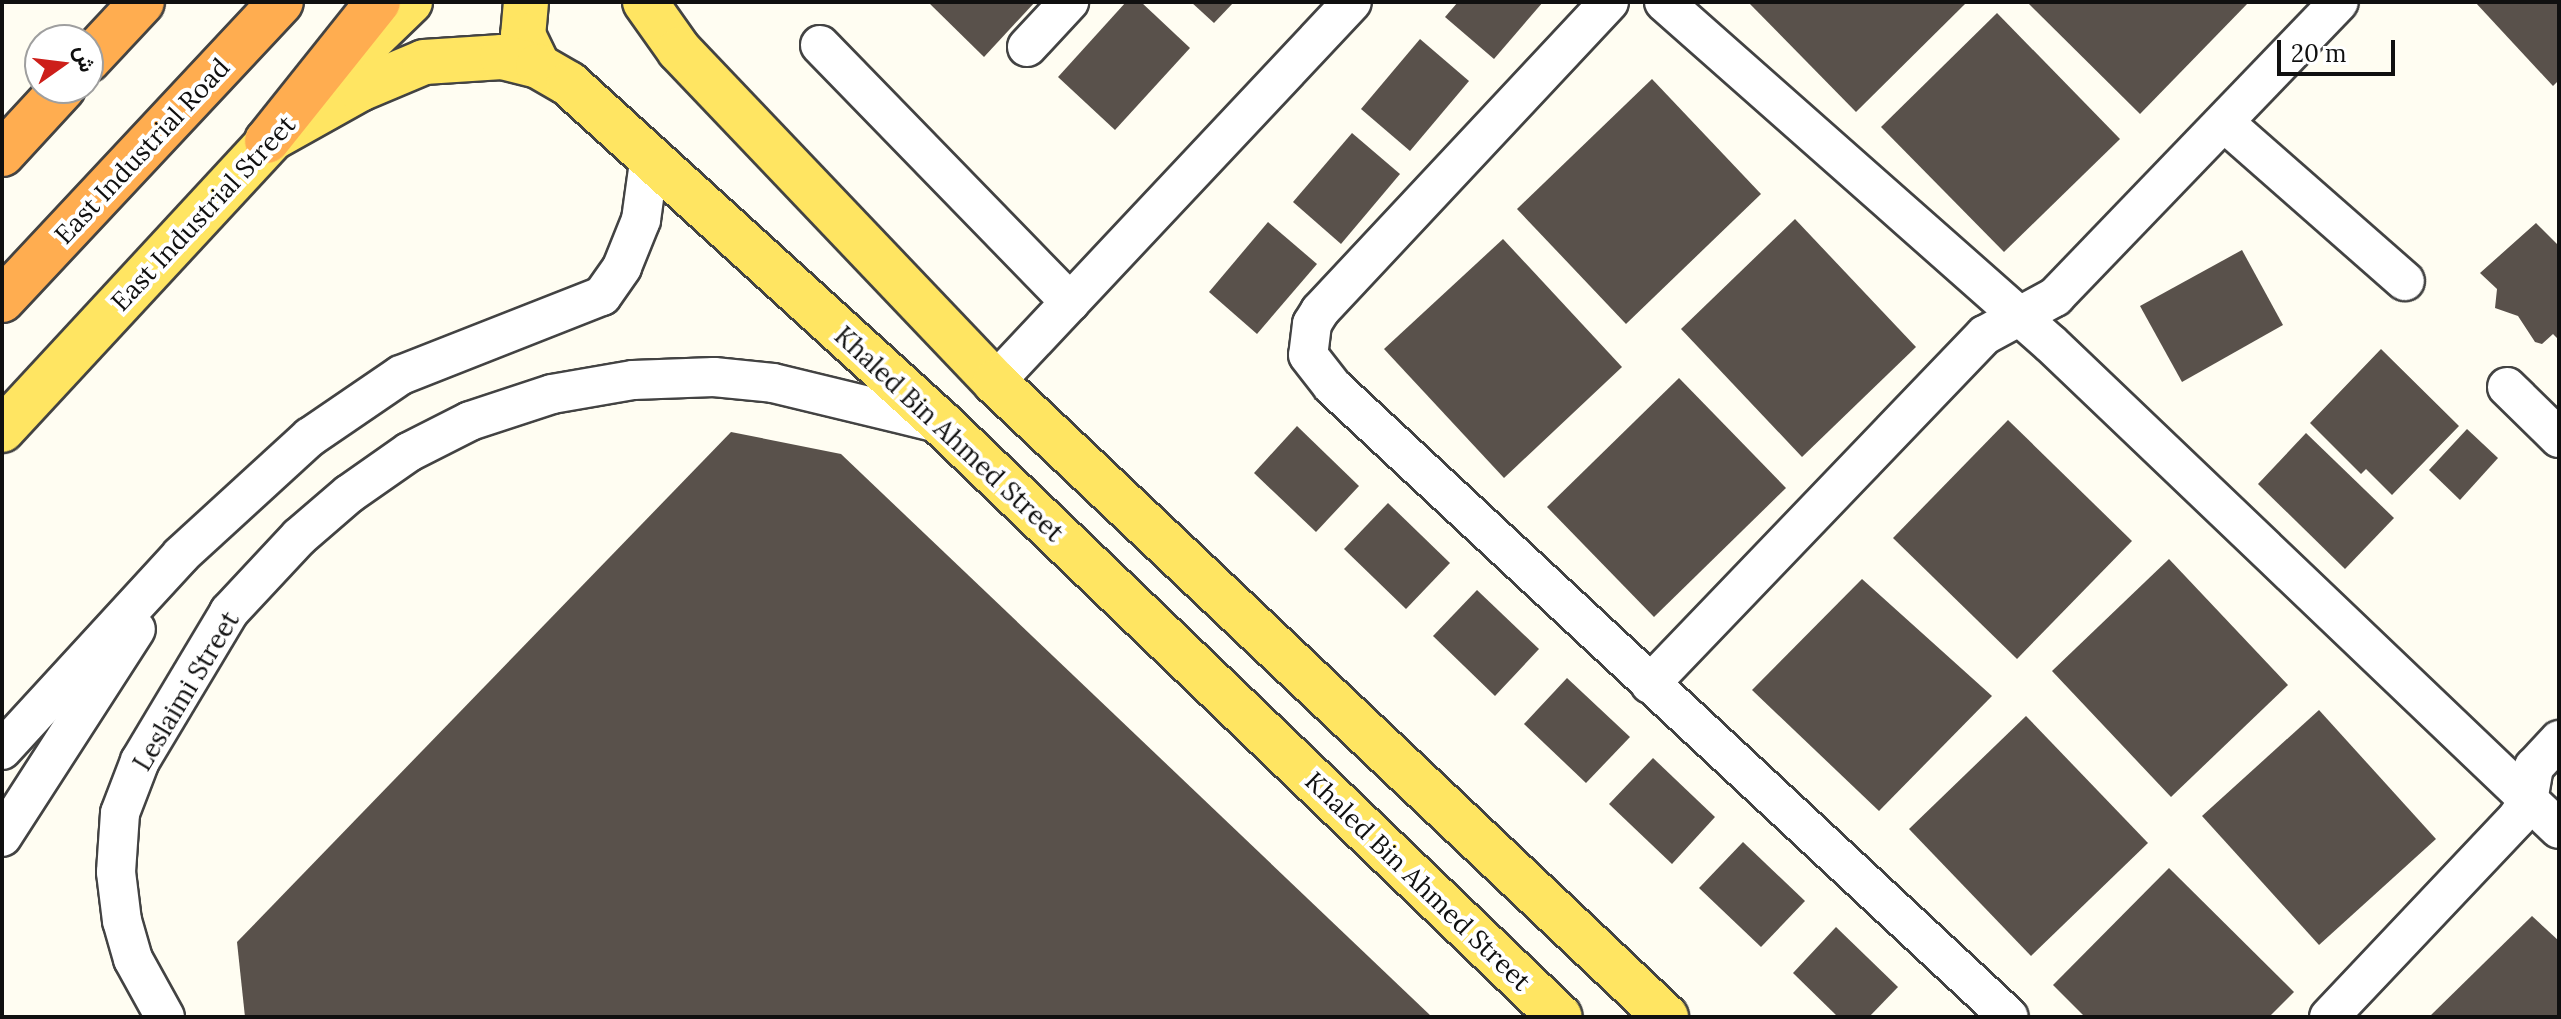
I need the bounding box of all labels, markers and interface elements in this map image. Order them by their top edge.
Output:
north arrow [24,24,104,104]
scale bar [2281,24,2399,74]
text: 20 m [2291,38,2347,69]
text: ش [69,42,102,75]
street label: East Industrial Road [48,52,236,250]
street label: East Industrial Street [104,109,302,317]
street label: Khaled Bin Ahmed Street [828,320,1070,548]
street label: Leslaimi Street [126,606,246,776]
street label: Khaled Bin Ahmed Street [1299,765,1537,997]

